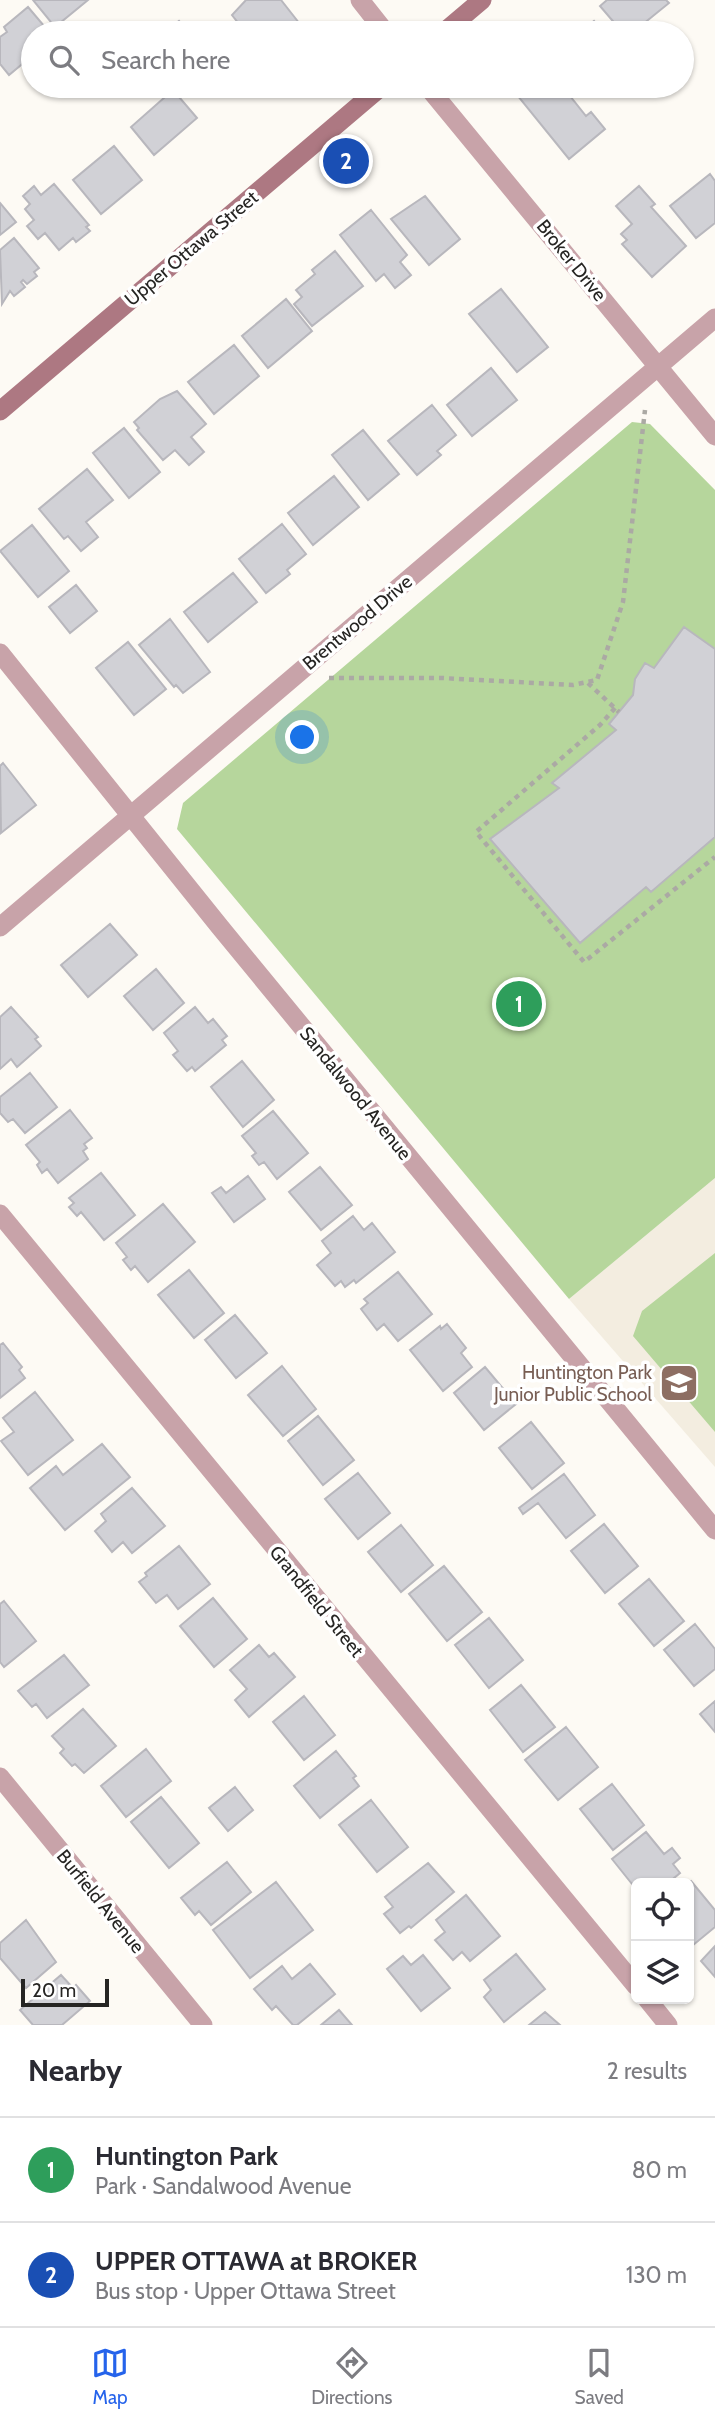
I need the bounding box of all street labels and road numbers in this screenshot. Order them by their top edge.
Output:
street label: Upper Ottawa Street [120,186,263,311]
street label: Broker Drive [532,215,612,306]
street label: Brentwood Drive [298,570,417,675]
street label: Sandalwood Avenue [295,1022,416,1165]
street label: Grandfield Street [265,1541,369,1662]
street label: Burfield Avenue [52,1845,150,1958]

